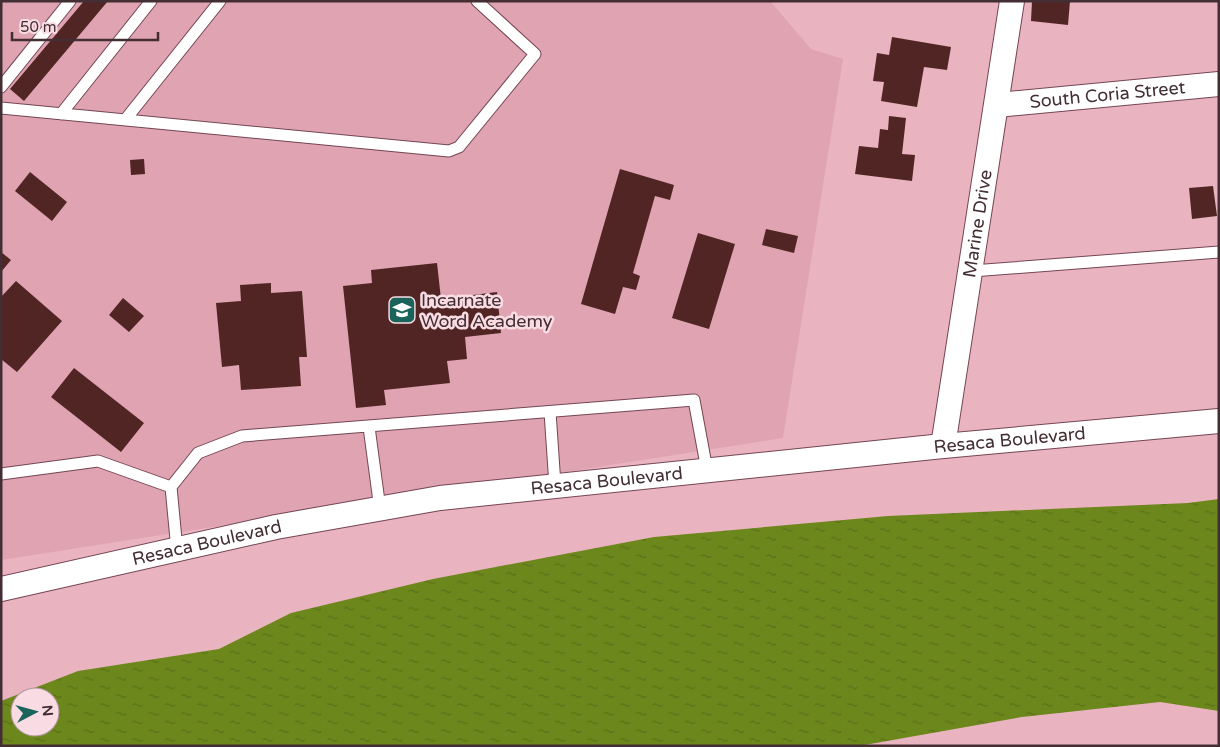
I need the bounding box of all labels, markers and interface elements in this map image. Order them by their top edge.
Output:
scale bar [12,10,159,42]
text: 50 m [20,18,57,36]
street label: South Coria Street [1029,76,1187,113]
street label: Marine Drive [958,168,997,279]
place label: Incarnate Word Academy [421,289,553,332]
school or university icon: Incarnate Word Academy [387,295,417,325]
street label: Resaca Boulevard [932,422,1087,458]
street label: Resaca Boulevard [530,462,684,500]
street label: Resaca Boulevard [130,515,284,570]
north arrow [10,687,60,737]
text: N [38,704,56,717]

